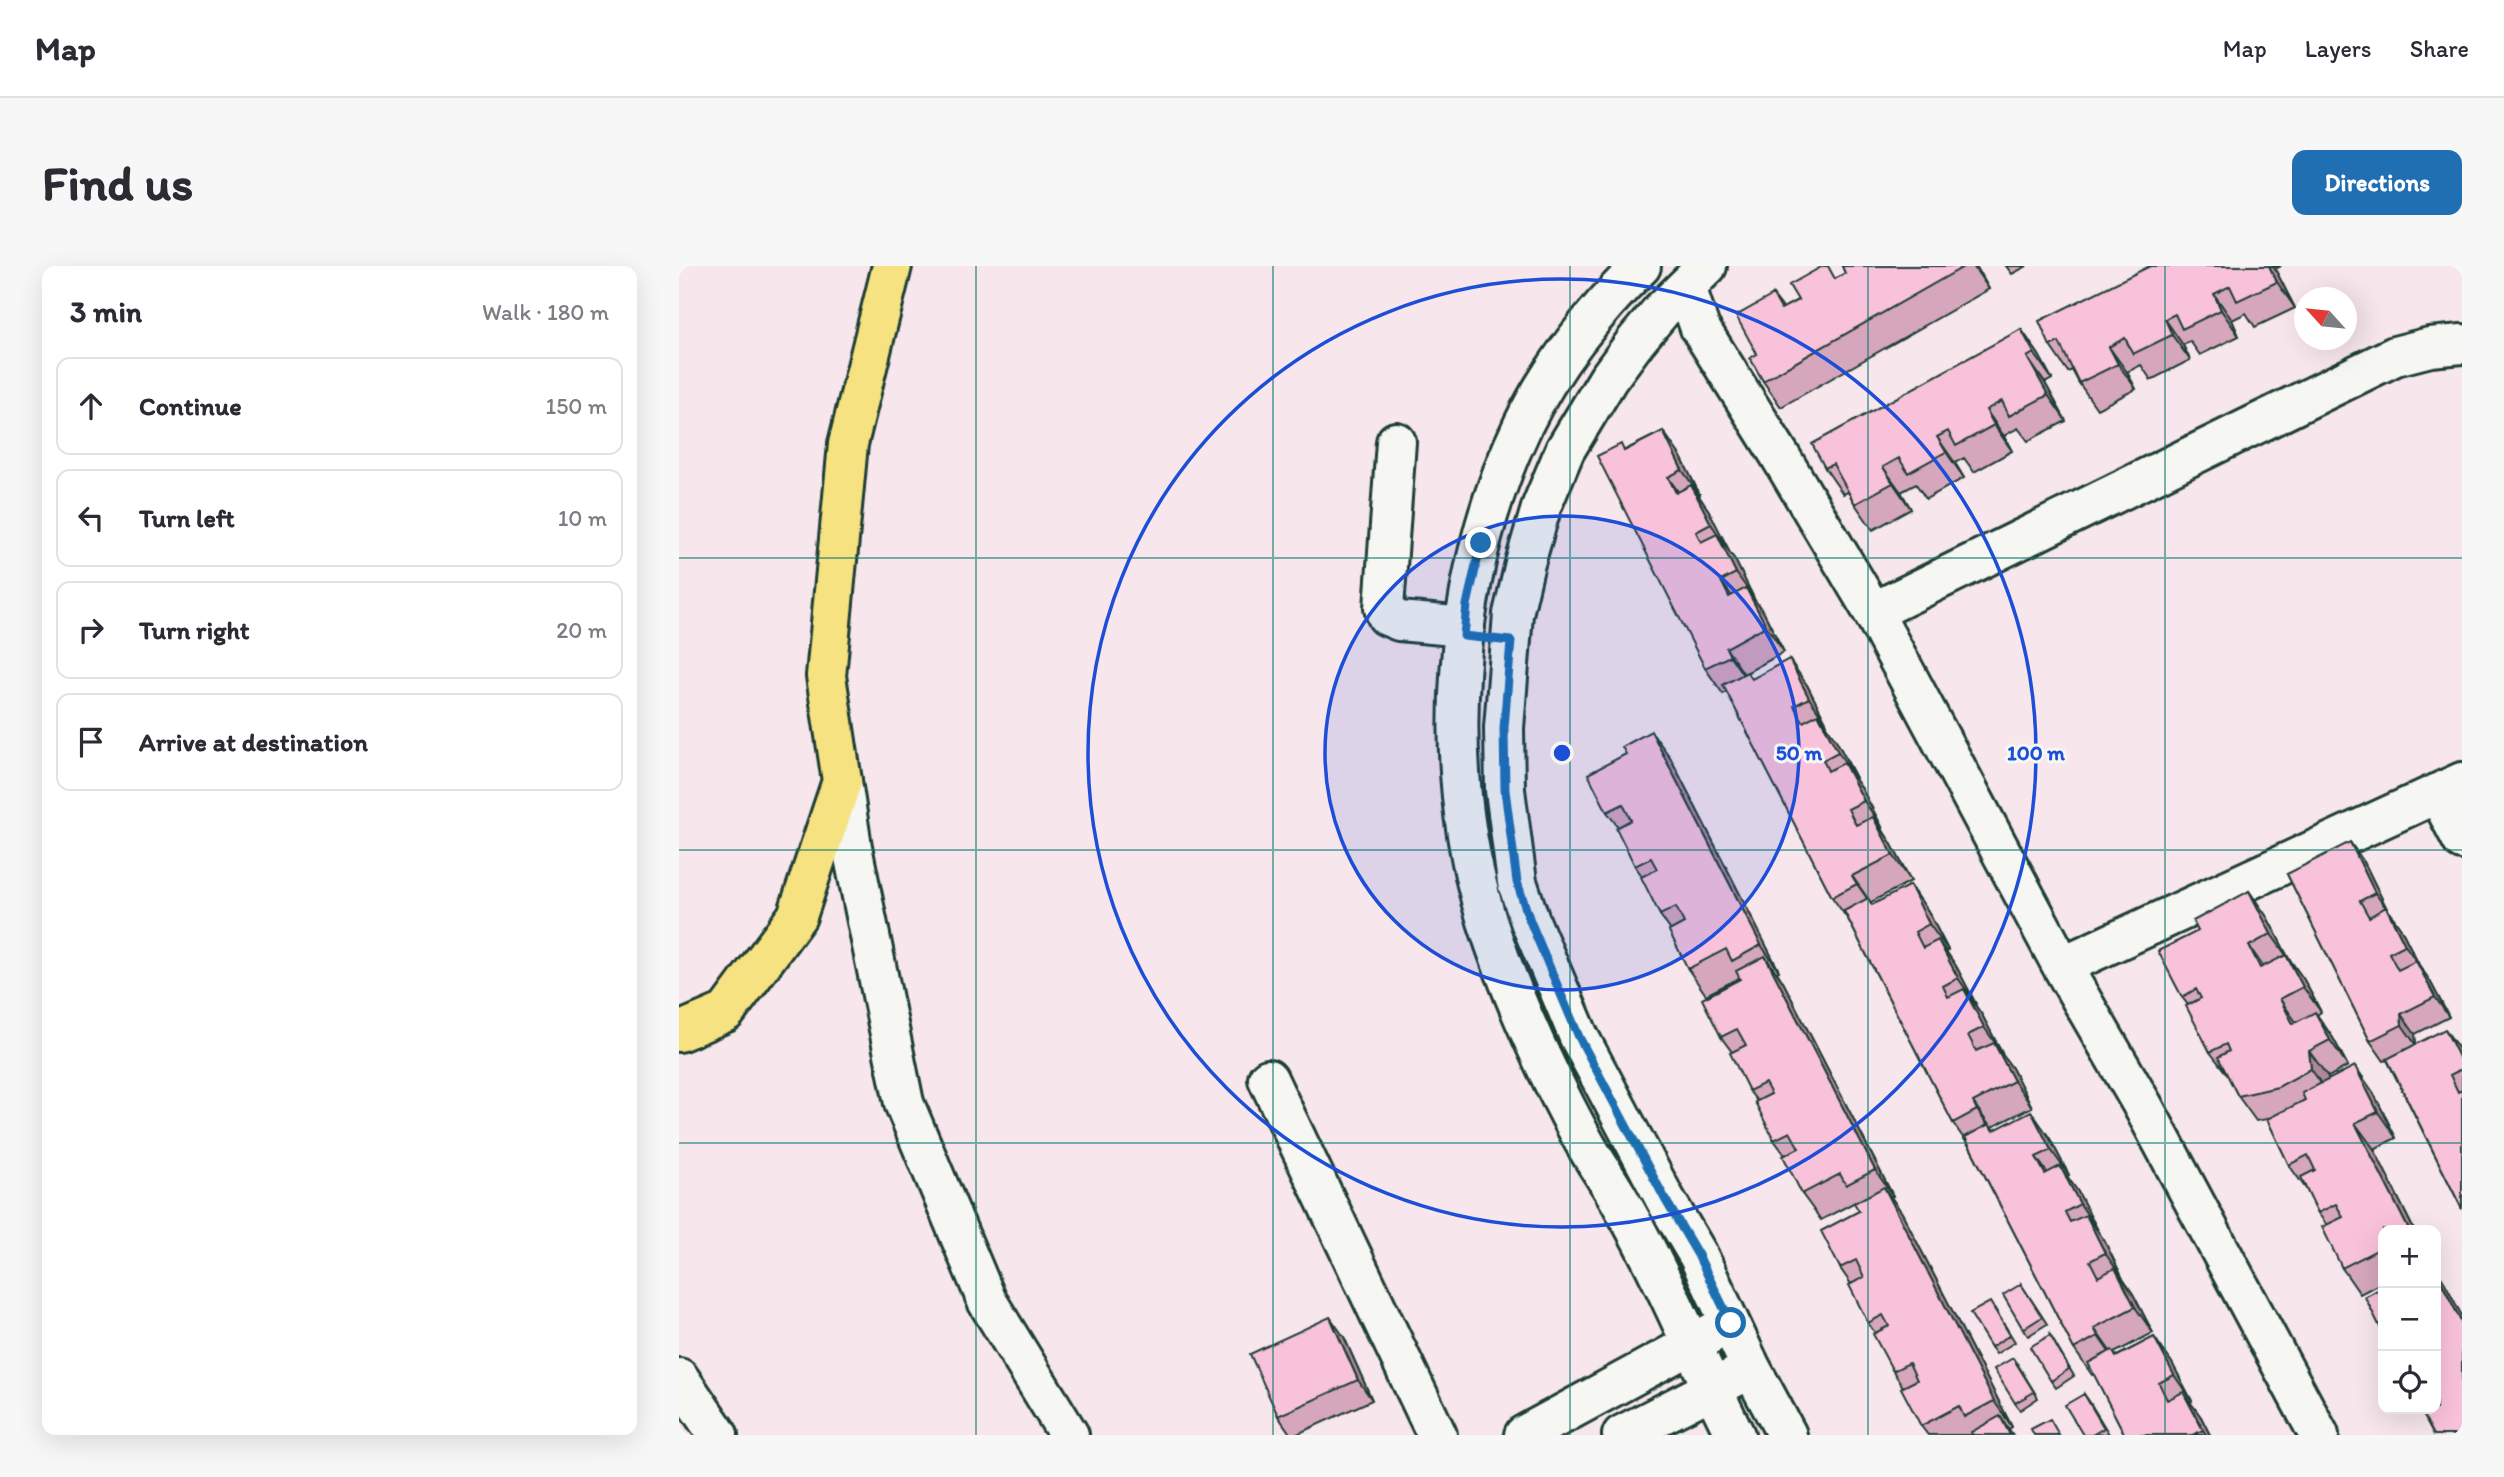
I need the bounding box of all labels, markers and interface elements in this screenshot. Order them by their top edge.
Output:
text: Map [35,29,96,68]
text: Map [2223,34,2267,63]
text: Layers [2305,34,2372,63]
text: Share [2410,34,2469,63]
button: Directions [2292,150,2462,215]
text: Find us [42,153,193,212]
north arrow [2294,287,2357,350]
text: 3 min [70,293,142,330]
text: Walk · 180 m [482,298,609,326]
icon: ahead [72,387,110,425]
text: Continue [139,390,242,422]
text: 150 m [546,392,607,420]
icon: left [72,499,110,537]
text: Turn left [139,502,235,534]
text: 10 m [558,504,607,532]
route end [1465,527,1496,558]
icon: right [72,611,110,649]
text: Turn right [139,614,250,646]
text: 20 m [556,616,607,644]
icon: arrive [72,723,110,761]
text: Arrive at destination [139,726,368,758]
text: 50 m [1776,740,1823,765]
text: 100 m [2007,740,2065,765]
centre of rings [1550,741,1574,765]
map controls [2378,1225,2441,1414]
button: + [2378,1225,2441,1288]
button: − [2378,1288,2441,1351]
route start [1715,1307,1746,1338]
button: locate [2378,1351,2441,1414]

